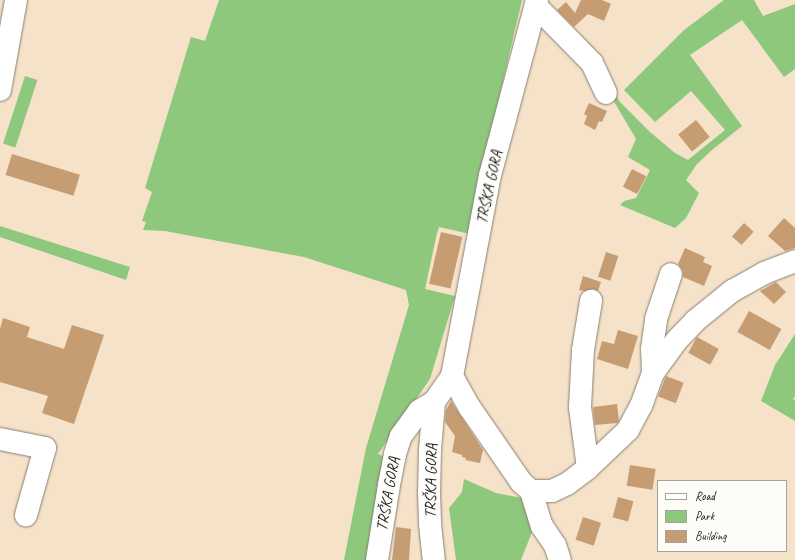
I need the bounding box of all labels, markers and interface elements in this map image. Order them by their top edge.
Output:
street label: TRŠKA GORA [472,148,506,226]
street label: TRŠKA GORA [421,444,441,518]
street label: TRŠKA GORA [372,456,404,532]
legend [657,480,787,552]
text: Road [695,488,715,504]
text: Park [695,508,714,524]
text: Building [695,528,727,544]

